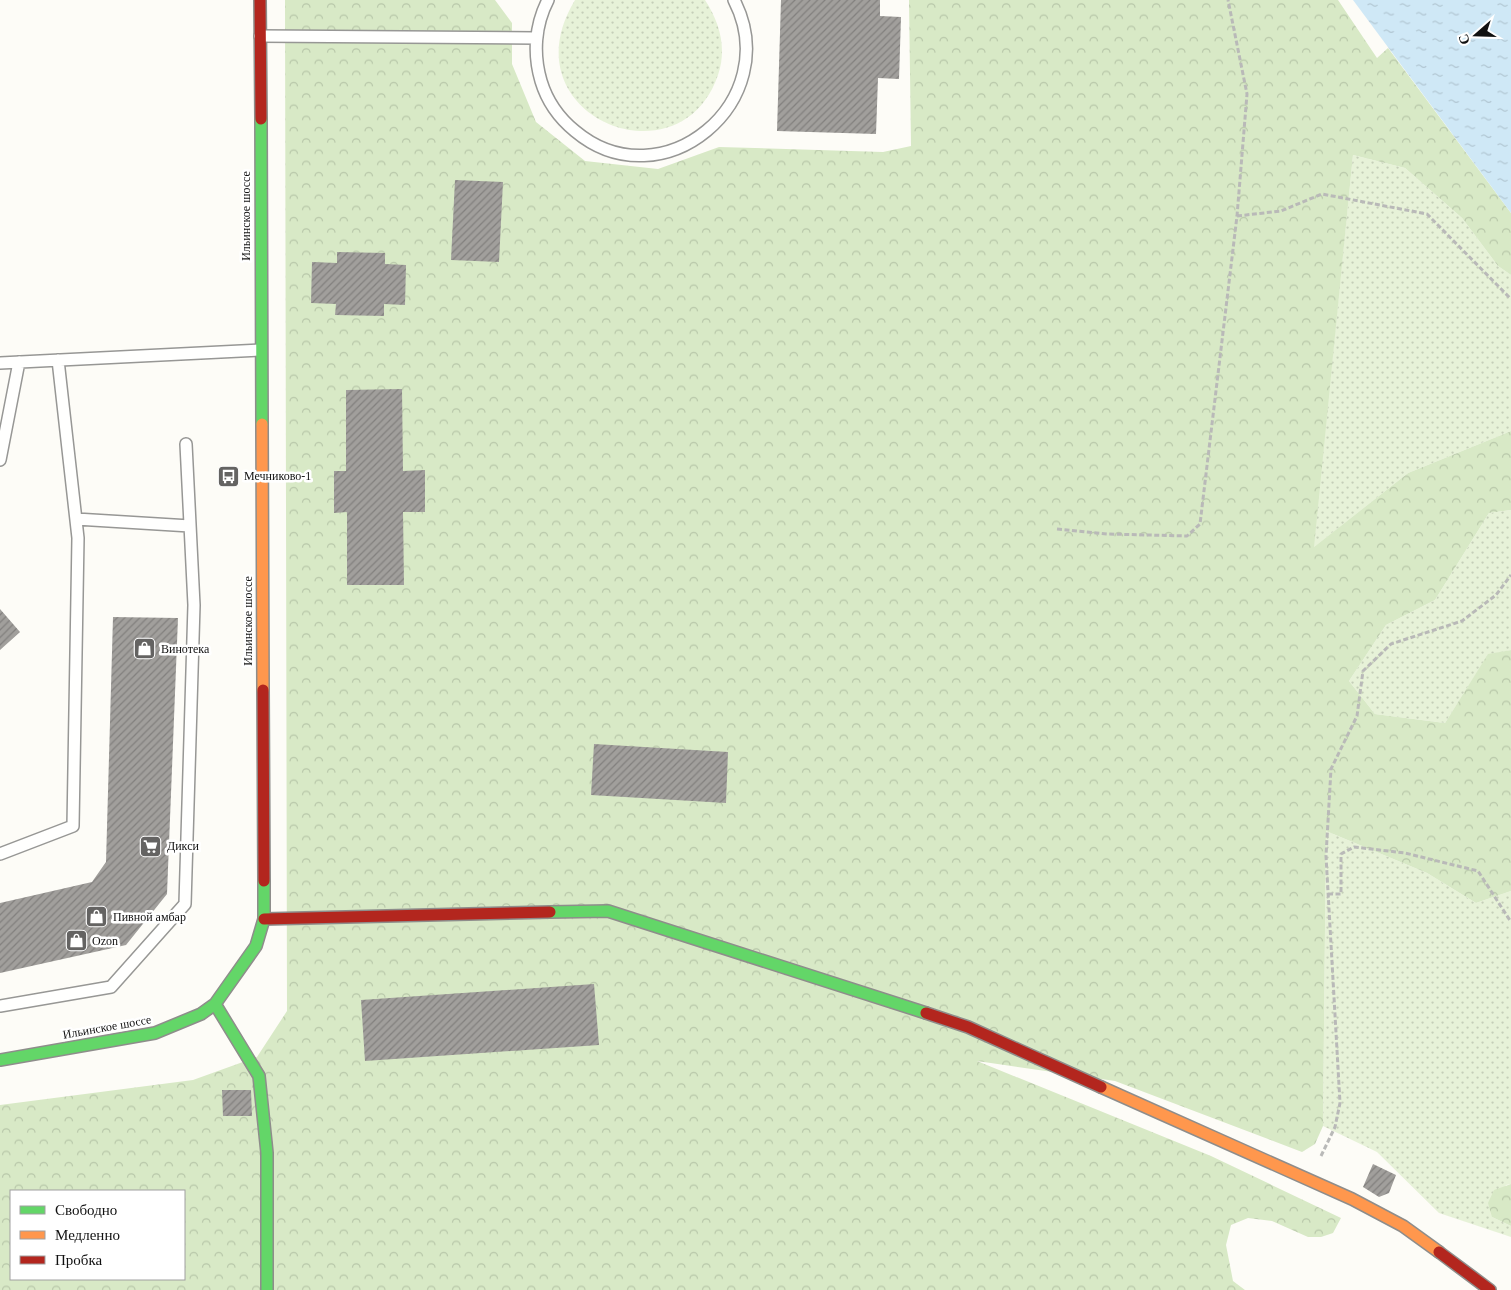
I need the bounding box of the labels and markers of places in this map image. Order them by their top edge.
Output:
bus stop icon: Мечниково-1 [216,464,240,488]
place label: Мечниково-1 [244,469,311,483]
shop icon: Винотека [133,637,157,661]
place label: Винотека [161,642,210,656]
supermarket icon: Дикси [139,834,163,858]
place label: Дикси [167,839,199,853]
shop icon: Пивной амбар [85,905,109,929]
place label: Пивной амбар [113,910,186,924]
shop icon: Ozon [64,929,88,953]
place label: Ozon [92,934,118,948]

